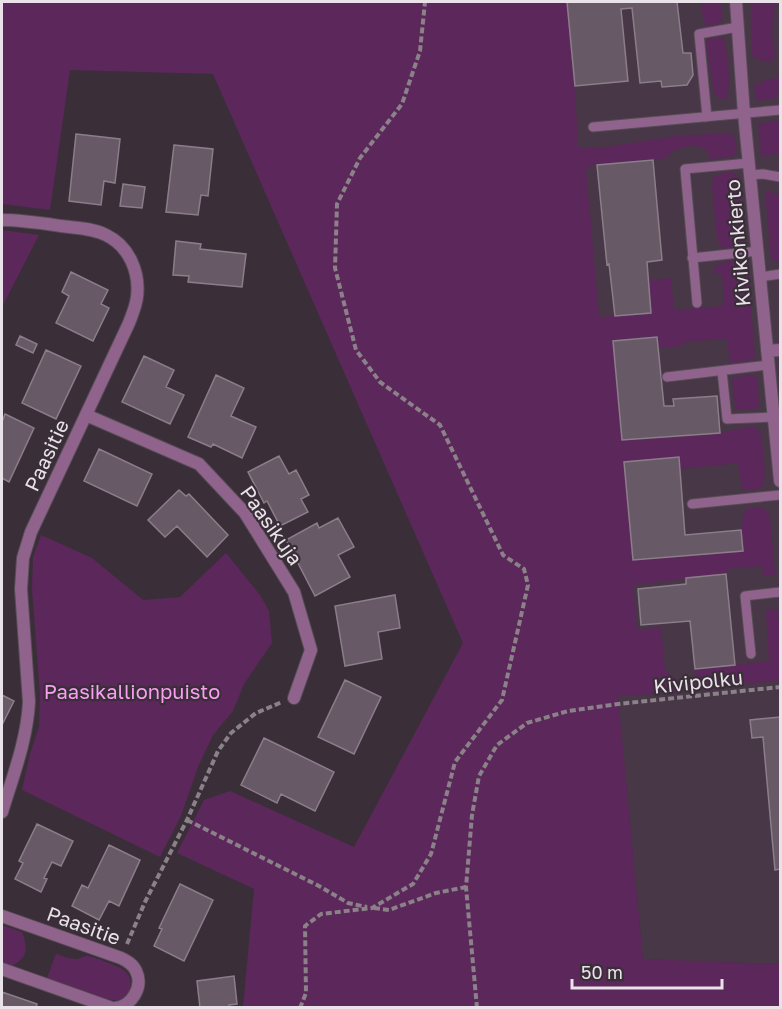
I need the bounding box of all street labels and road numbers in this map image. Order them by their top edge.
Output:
street label: Kivikonkierto [719,179,755,307]
street label: Paasitie [19,415,73,495]
street label: Paasikuja [236,481,308,569]
street label: Kivipolku [652,664,744,698]
street label: Paasitie [44,901,124,949]

